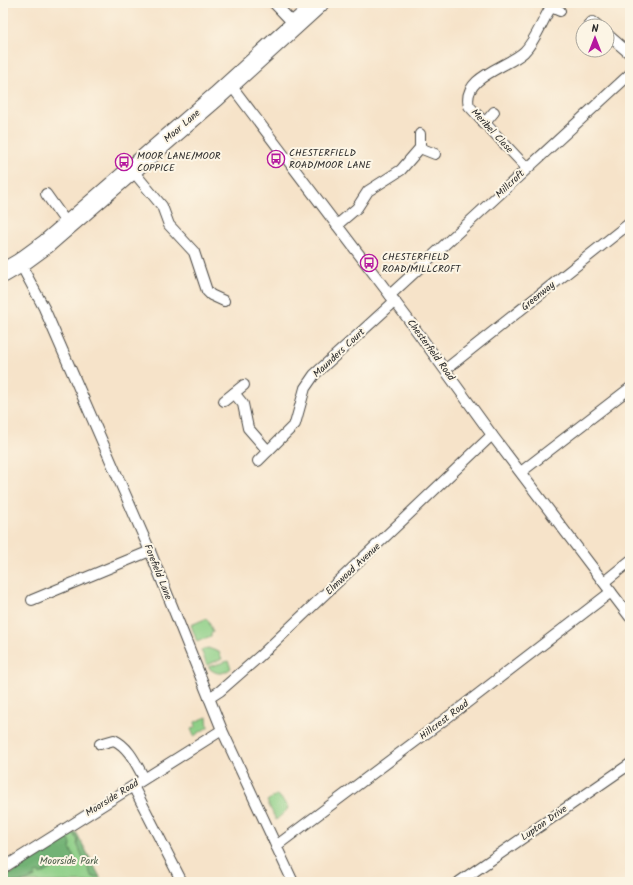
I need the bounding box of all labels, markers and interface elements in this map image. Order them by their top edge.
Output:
north arrow [575,18,615,58]
text: N [592,20,599,38]
street label: Moor Lane [160,105,204,147]
street label: Meribel Close [467,105,517,157]
place label: CHESTERFIELD ROAD/MOOR LANE [289,145,372,173]
place label: MOOR LANE/MOOR COPPICE [137,148,221,176]
bus stop icon: CHESTERFIELD ROAD/MOOR LANE [266,149,286,169]
bus stop icon: MOOR LANE/MOOR COPPICE [114,152,134,172]
street label: Millcroft [492,166,528,202]
place label: CHESTERFIELD ROAD/MILLCROFT [382,249,462,277]
bus stop icon: CHESTERFIELD ROAD/MILLCROFT [359,253,379,273]
street label: Greenway [517,277,559,315]
street label: Chesterfield Road [403,316,460,385]
street label: Maunders Court [309,324,369,381]
street label: Elmwood Avenue [322,539,385,599]
street label: Forefield Lane [140,542,177,603]
street label: Hillcrest Road [416,695,473,744]
street label: Moorside Road [82,775,143,821]
street label: Lupton Drive [517,801,571,845]
park label: Moorside Park [40,853,99,869]

